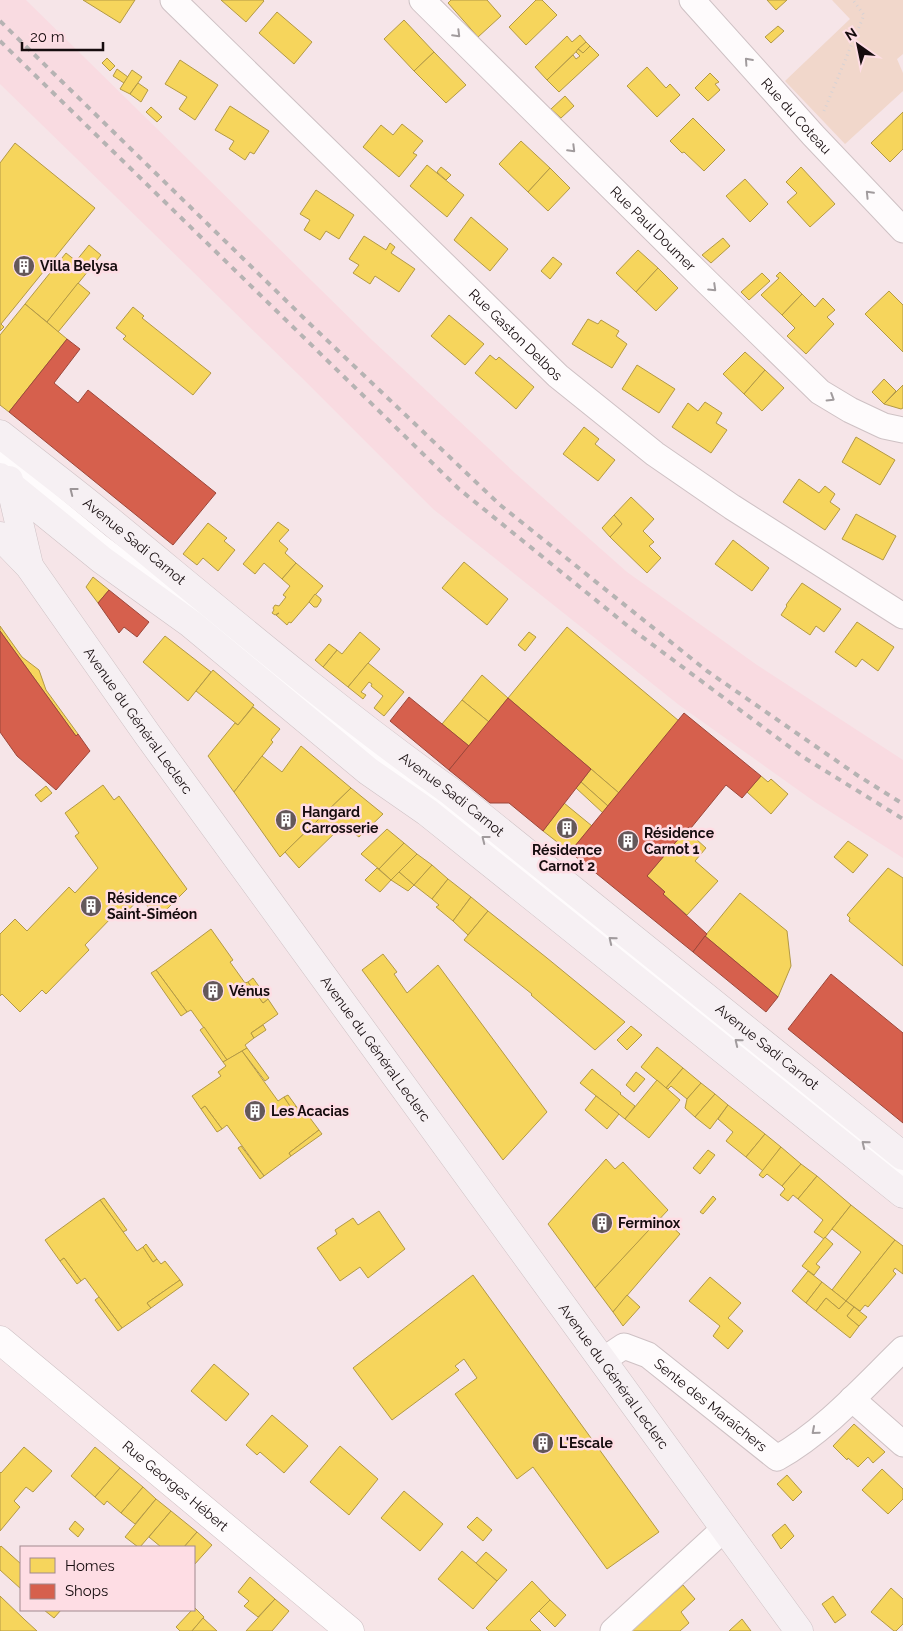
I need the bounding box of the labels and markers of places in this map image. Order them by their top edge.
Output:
building icon: Villa Belysa [12,254,36,278]
place label: Villa Belysa [40,258,118,274]
place label: Hangard Carrosserie [302,804,379,836]
building icon: Hangard Carrosserie [274,808,298,832]
building icon: Résidence Carnot 2 [555,816,579,840]
place label: Résidence Carnot 1 [644,825,715,857]
building icon: Résidence Carnot 1 [616,829,640,853]
place label: Résidence Carnot 2 [532,842,603,874]
place label: Résidence Saint-Siméon [107,890,197,922]
building icon: Résidence Saint-Siméon [79,894,103,918]
building icon: Vénus [201,979,225,1003]
place label: Vénus [229,983,270,999]
building icon: Les Acacias [243,1099,267,1123]
place label: Les Acacias [271,1103,349,1119]
building icon: Ferminox [590,1211,614,1235]
place label: Ferminox [618,1215,681,1231]
building icon: L'Escale [531,1431,555,1455]
place label: L'Escale [559,1435,614,1451]

